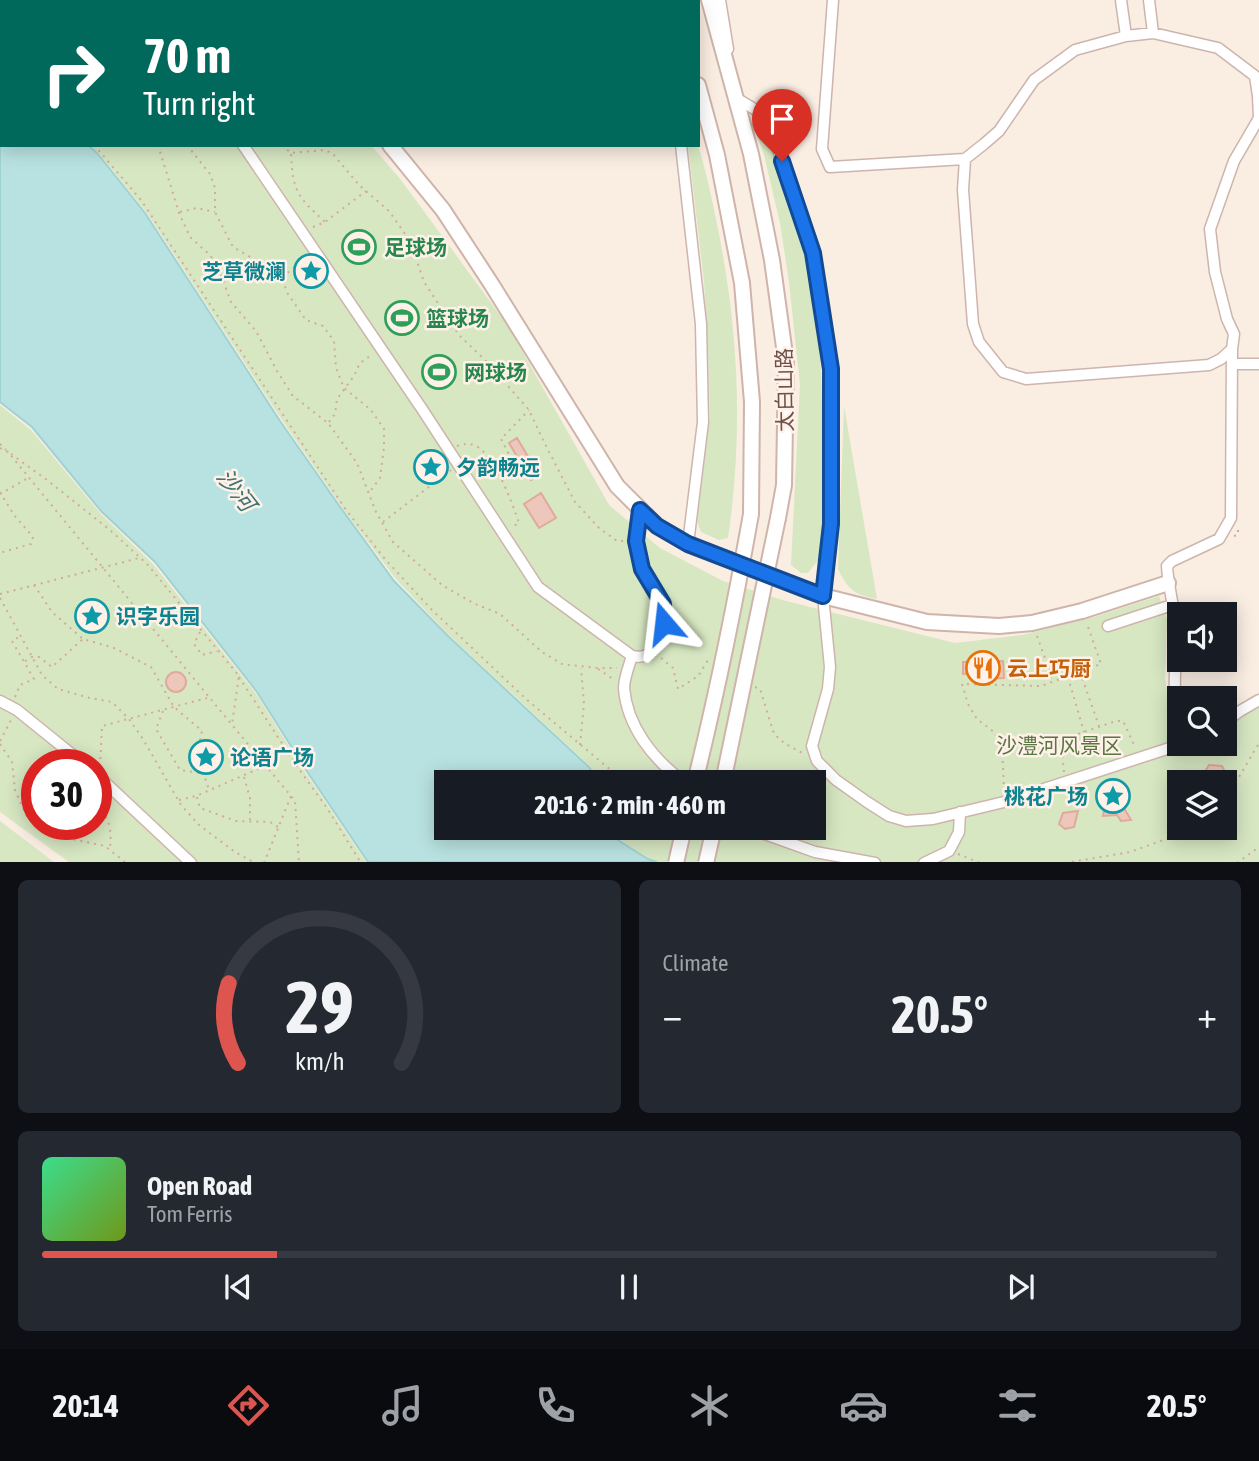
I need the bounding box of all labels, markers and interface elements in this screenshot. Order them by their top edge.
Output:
text: 70 m [143,27,231,83]
icon: right [28,28,119,119]
text: Turn right [143,85,256,122]
pin [752,89,812,161]
icon: arrive [763,100,801,138]
sports icon: 足球场 [340,228,378,266]
place label: 足球场 [384,235,447,259]
place icon: 芝草微澜 [292,252,330,290]
place label: 芝草微澜 [202,259,286,283]
sports icon: 篮球场 [383,299,421,337]
place label: 篮球场 [426,306,489,330]
street label: 太白山路 [771,348,797,432]
sports icon: 网球场 [420,353,458,391]
place label: 网球场 [464,360,527,384]
place icon: 夕韵畅远 [412,448,450,486]
place label: 夕韵畅远 [456,455,540,479]
water label: 沙河 [212,464,263,519]
position arrow [627,586,701,660]
place icon: 识字乐园 [73,597,111,635]
map controls [1167,602,1237,840]
button: sound [1167,602,1237,672]
place label: 识字乐园 [116,604,200,628]
restaurant icon: 云上巧厨 [964,649,1002,687]
place label: 云上巧厨 [1007,656,1091,680]
button: search [1167,686,1237,756]
park label: 沙澧河风景区 [996,733,1122,757]
place icon: 论语广场 [187,738,225,776]
place label: 论语广场 [230,745,314,769]
speed limit sign: 30 [21,749,112,840]
button: layers [1167,770,1237,840]
place icon: 桃花广场 [1094,777,1132,815]
place label: 桃花广场 [1004,784,1088,808]
text: 20:16 · 2 min · 460 m [534,790,726,820]
text: Climate [663,950,728,976]
text: 29 [285,965,353,1048]
text: 20.5° [891,984,988,1044]
text: − [663,993,682,1036]
text: + [1197,993,1217,1036]
text: km/h [294,1046,344,1074]
text: Open Road [147,1171,252,1201]
text: Tom Ferris [147,1201,232,1227]
icon: previous [219,1268,257,1306]
icon: pause [610,1268,648,1306]
icon: next [1002,1268,1040,1306]
icon: directions [224,1381,273,1430]
icon: music [378,1381,427,1430]
icon: phone [531,1381,580,1430]
icon: climate [685,1381,734,1430]
icon: car [839,1381,888,1430]
icon: filters [993,1381,1042,1430]
text: 20:14 [52,1387,119,1424]
text: 20.5° [1147,1387,1206,1424]

